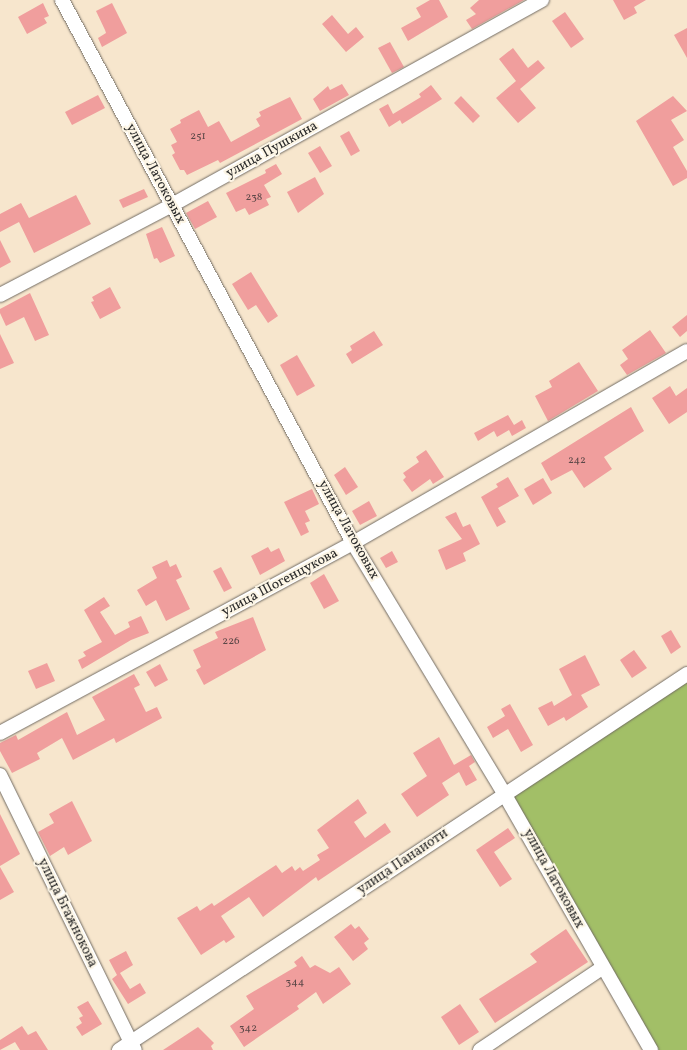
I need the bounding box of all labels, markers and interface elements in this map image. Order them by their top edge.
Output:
street label: улица Пушкина [223,118,321,182]
street label: улица Латоковых [122,121,188,227]
house number: 251 [190,130,206,144]
house number: 238 [246,191,262,205]
house number: 242 [568,454,586,468]
street label: улица Латоковых [314,477,382,583]
street label: улица Шогенцукова [219,545,341,621]
house number: 226 [222,635,240,649]
street label: улица Панаиоти [354,825,452,899]
street label: улица Латоковых [519,826,587,932]
street label: улица Бгажнокова [33,856,101,970]
house number: 344 [286,976,304,990]
house number: 342 [239,1022,257,1036]

